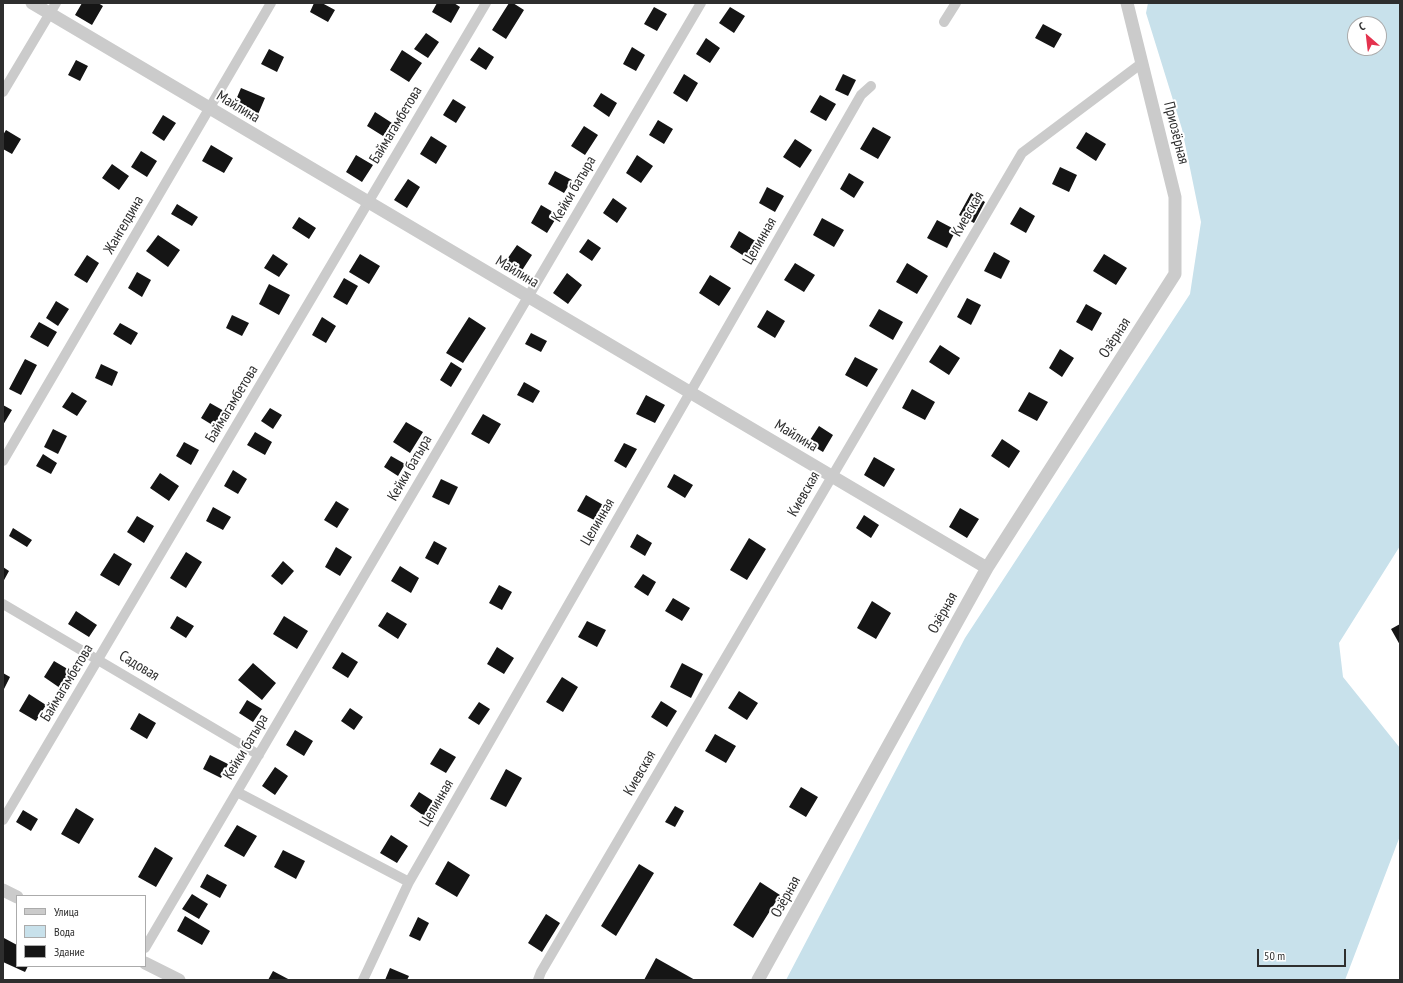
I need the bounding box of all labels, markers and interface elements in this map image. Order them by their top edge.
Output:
north arrow [1347,16,1387,56]
text: С [1356,19,1367,34]
street label: Баймагамбетова [366,83,426,167]
street label: Майлина [213,87,263,127]
street label: Приозёрная [1160,100,1192,166]
street label: Кейки батыра [548,153,600,225]
street label: Киевская [948,188,988,240]
street label: Жангелдина [100,193,148,257]
street label: Целинная [739,214,781,268]
street label: Майлина [492,252,542,292]
street label: Озёрная [1095,314,1135,362]
street label: Баймагамбетова [202,362,262,446]
street label: Майлина [771,416,821,456]
street label: Кейки батыра [384,432,436,504]
street label: Киевская [784,468,824,520]
street label: Целинная [577,495,619,549]
street label: Озёрная [924,589,962,637]
street label: Баймагамбетова [37,641,97,725]
street label: Садовая [116,647,162,685]
street label: Кейки батыра [220,711,272,783]
street label: Киевская [620,747,660,799]
street label: Целинная [416,776,458,830]
street label: Озёрная [767,873,805,921]
legend [16,895,146,967]
text: Улица [54,904,79,919]
text: Вода [54,924,75,939]
scale bar [1259,941,1348,967]
text: Здание [54,944,85,959]
text: 50 m [1264,948,1285,963]

